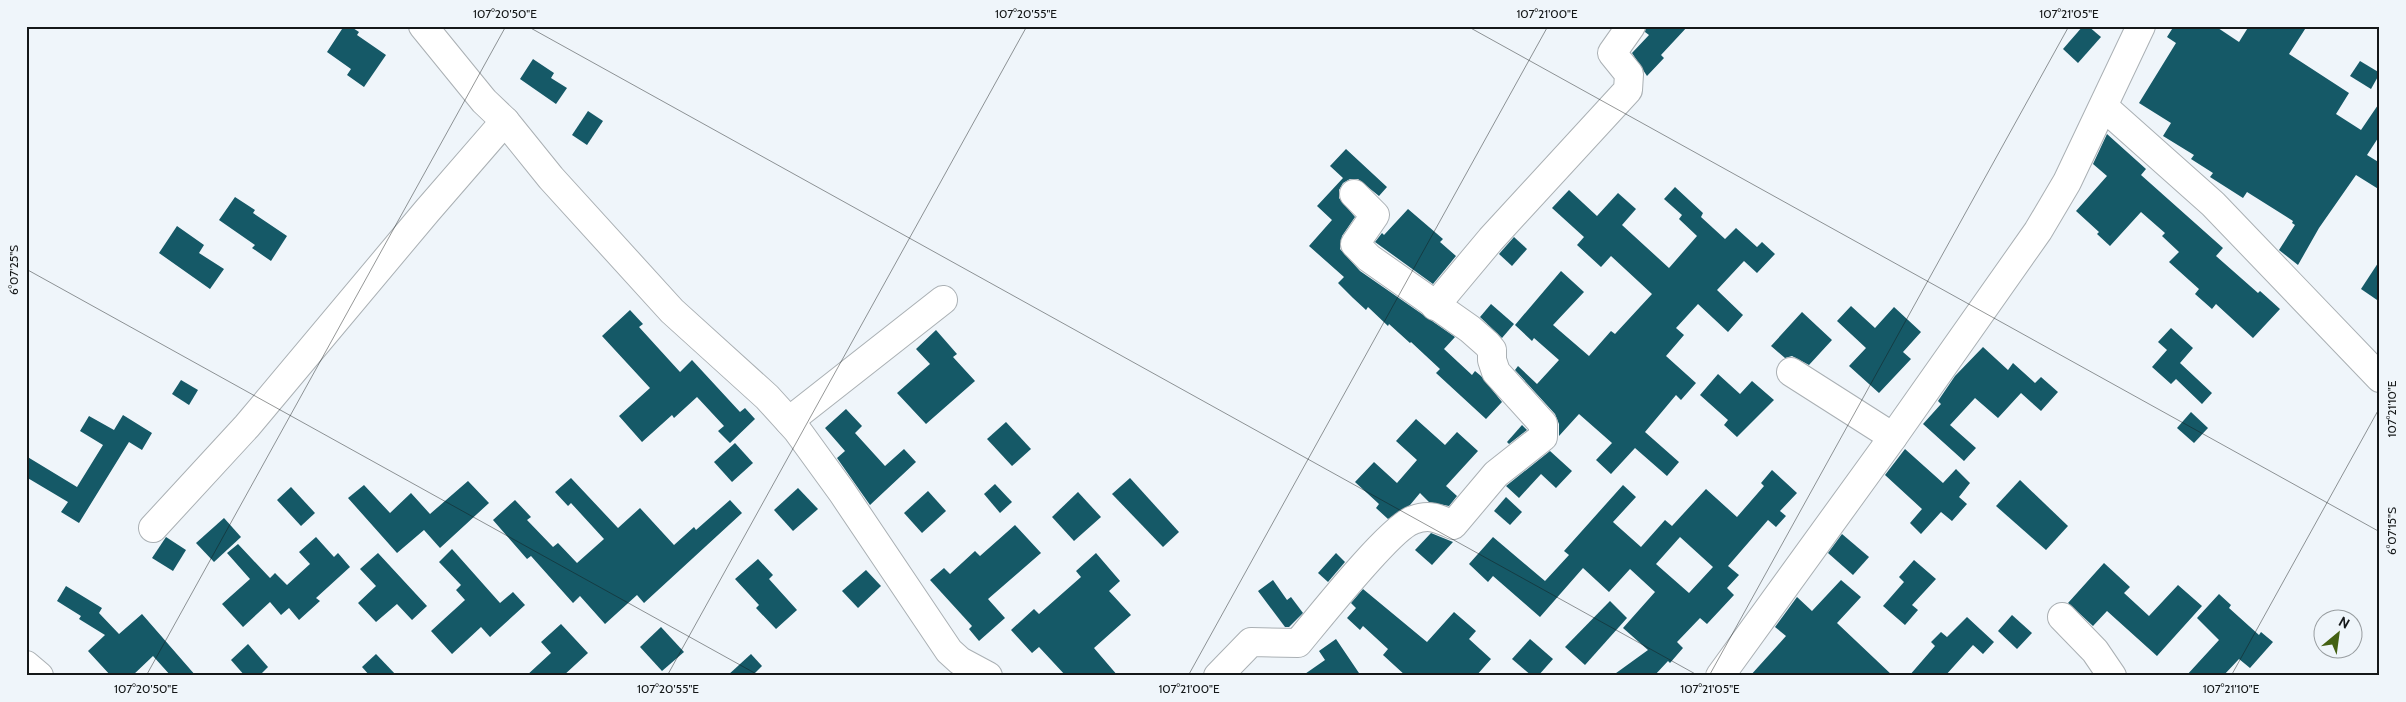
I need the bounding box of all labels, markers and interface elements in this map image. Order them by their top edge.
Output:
text: 107°20'50"E [473,6,537,21]
text: 107°20'55"E [995,6,1057,21]
text: 107°21'00"E [1516,6,1578,21]
text: 107°21'05"E [2039,6,2099,21]
text: 6°07'25"S [6,245,21,295]
text: 107°21'10"E [2384,380,2399,437]
text: 6°07'15"S [2384,507,2399,555]
north arrow [2314,610,2364,660]
text: N [2336,612,2353,633]
text: 107°20'50"E [114,681,178,696]
text: 107°20'55"E [637,681,699,696]
text: 107°21'00"E [1158,681,1220,696]
text: 107°21'05"E [1680,681,1740,696]
text: 107°21'10"E [2203,681,2260,696]

